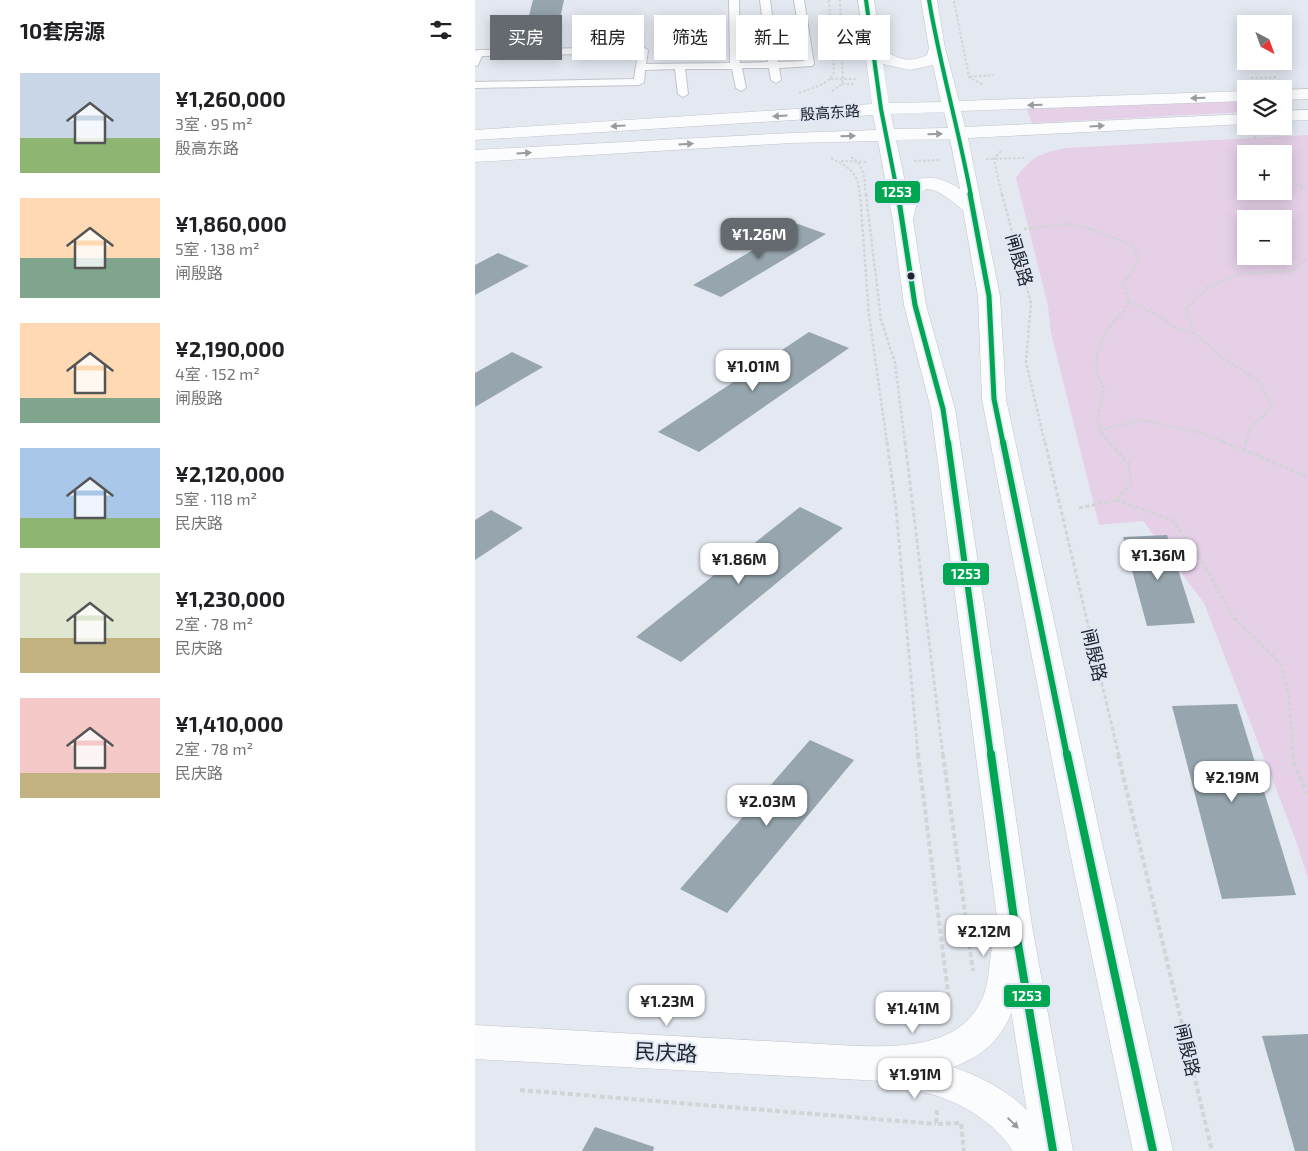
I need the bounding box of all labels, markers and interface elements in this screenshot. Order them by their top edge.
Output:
chip: 买房 [490,15,562,60]
chip: 租房 [572,15,644,60]
chip: 筛选 [654,15,726,60]
chip: 新上 [736,15,808,60]
chip: 公寓 [818,15,890,60]
north arrow [1237,15,1293,70]
map controls [1237,15,1292,265]
icon: filters [427,16,455,44]
text: 10套房源 [20,18,105,43]
button: layers [1237,80,1292,135]
text: ¥1,260,000 [175,86,286,111]
icon: home [60,93,120,153]
one-way arrow [1189,94,1205,102]
street label: 殷高东路 [799,101,860,123]
one-way arrow [1027,101,1043,109]
one-way arrow [772,112,788,120]
text: 3室 · 95 m² [175,114,253,133]
one-way arrow [1090,122,1106,130]
one-way arrow [610,123,626,131]
one-way arrow [927,129,943,137]
one-way arrow [840,132,856,140]
text: 殷高东路 [175,138,239,157]
one-way arrow [678,139,694,147]
button: + [1237,145,1292,200]
one-way arrow [516,149,532,157]
line badge: 1253 [874,180,921,204]
text: 1253 [882,183,912,200]
button: − [1237,210,1292,265]
text: ¥1,860,000 [175,211,287,236]
icon: home [60,218,120,278]
pin: ¥1.26M [718,218,800,260]
text: ¥1.26M [732,224,786,243]
street label: 闸殷路 [1002,231,1038,289]
text: 5室 · 138 m² [175,239,260,258]
text: 闸殷路 [175,263,223,282]
unlabelled marker [906,271,916,281]
text: ¥2,190,000 [175,336,285,361]
icon: home [60,343,120,403]
pin: ¥1.01M [712,350,794,392]
text: ¥1.01M [726,356,780,375]
text: 4室 · 152 m² [175,364,260,383]
text: 闸殷路 [175,388,223,407]
text: ¥2,120,000 [175,461,285,486]
icon: home [60,468,120,528]
text: 5室 · 118 m² [175,489,257,508]
text: 民庆路 [175,513,223,532]
pin: ¥1.36M [1117,538,1199,581]
pin: ¥1.86M [698,542,780,585]
text: ¥1.36M [1131,545,1185,564]
text: ¥1.86M [711,549,767,568]
line badge: 1253 [942,562,990,586]
text: 1253 [951,565,981,582]
text: ¥1,230,000 [175,586,285,611]
icon: home [60,593,120,653]
text: 2室 · 78 m² [175,614,253,633]
street label: 闸殷路 [1078,626,1112,684]
text: 民庆路 [175,638,223,657]
text: ¥1,410,000 [175,711,284,736]
icon: home [60,718,120,778]
text: 2室 · 78 m² [175,739,253,758]
pin: ¥2.19M [1191,760,1273,803]
text: 民庆路 [175,763,223,782]
text: ¥2.19M [1205,767,1259,786]
pin: ¥2.03M [726,784,808,827]
text: ¥2.03M [738,791,796,810]
pin: ¥2.12M [943,914,1025,957]
text: ¥2.12M [957,921,1011,940]
pin: ¥1.23M [626,984,708,1027]
line badge: 1253 [1003,984,1051,1008]
text: 1253 [1012,987,1042,1004]
text: ¥1.23M [640,991,694,1010]
pin: ¥1.41M [872,992,954,1034]
text: ¥1.41M [886,998,940,1017]
street label: 闸殷路 [1171,1021,1205,1079]
street label: 民庆路 [634,1037,698,1066]
pin: ¥1.91M [874,1058,956,1100]
text: ¥1.91M [889,1064,941,1083]
one-way arrow [1007,1117,1019,1129]

